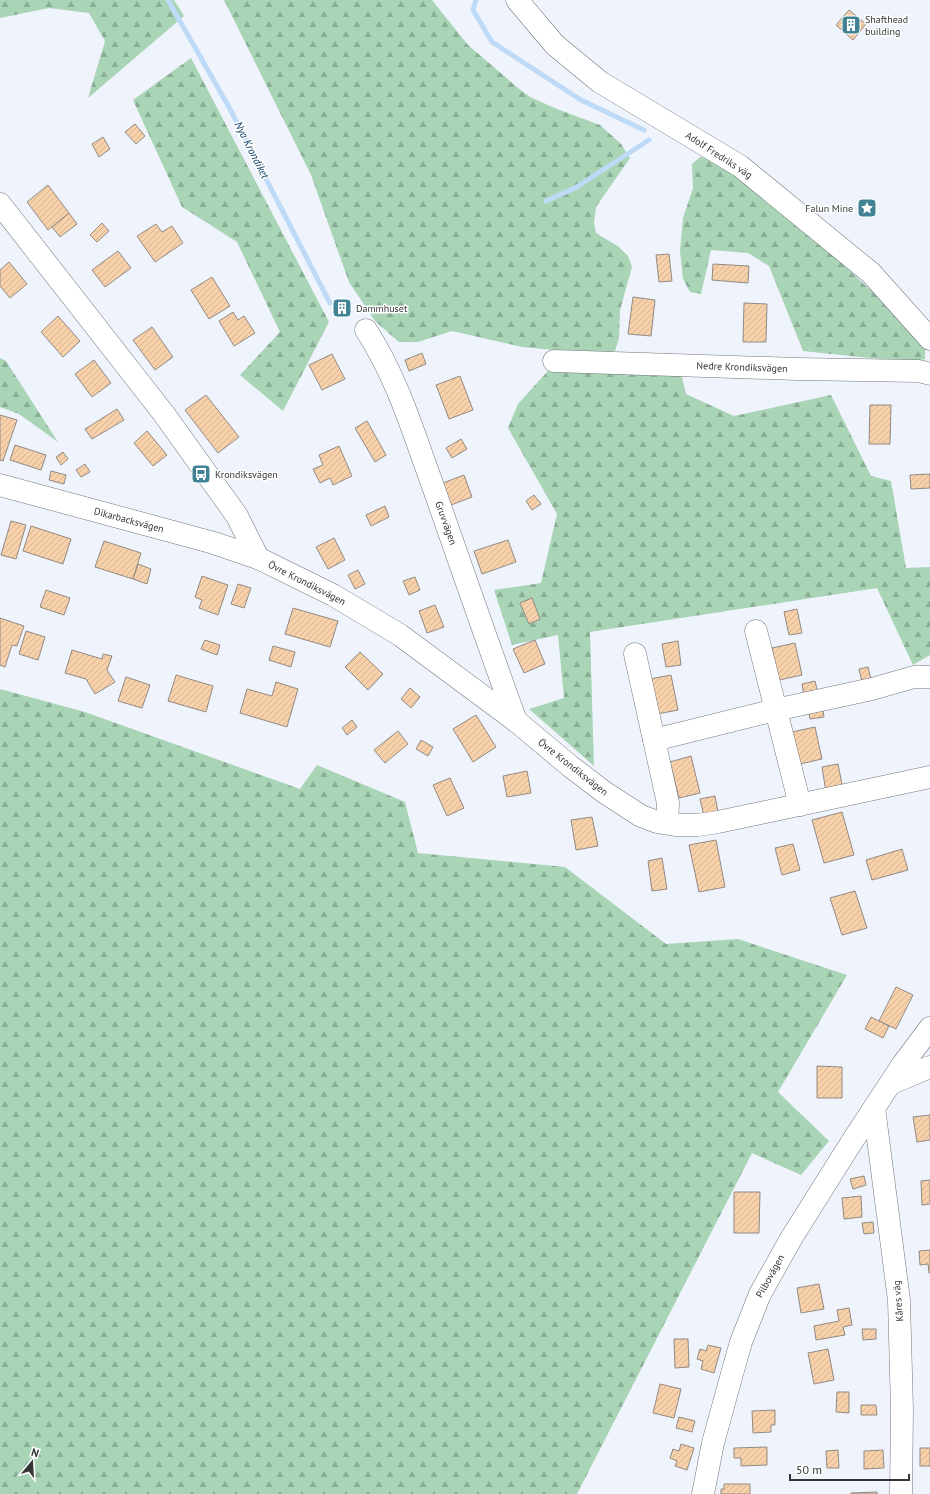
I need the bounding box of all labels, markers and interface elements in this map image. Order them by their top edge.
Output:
place label: Shafthead building [865,13,908,38]
building icon: Shafthead building [840,14,862,36]
water label: Nya Krondiket [232,119,273,182]
street label: Adolf Fredriks väg [683,129,755,181]
place icon: Falun Mine [856,197,878,219]
place label: Falun Mine [805,202,853,215]
building icon: Dammhuset [331,297,353,319]
place label: Dammhuset [356,302,408,315]
street label: Nedre Krondiksvägen [696,359,788,375]
bus stop icon: Krondiksvägen [190,463,212,485]
place label: Krondiksvägen [215,468,278,481]
street label: Gruvvägen [432,499,460,547]
street label: Dikarbacksvägen [93,504,165,536]
street label: Övre Krondiksvägen [266,558,348,608]
street label: Övre Krondiksvägen [535,736,611,798]
street label: Pilbovägen [753,1252,787,1300]
street label: Kåres väg [890,1280,906,1322]
north arrow [12,1442,52,1482]
text: N [29,1445,41,1460]
scale bar [790,1456,909,1482]
text: 50 m [796,1462,822,1477]

